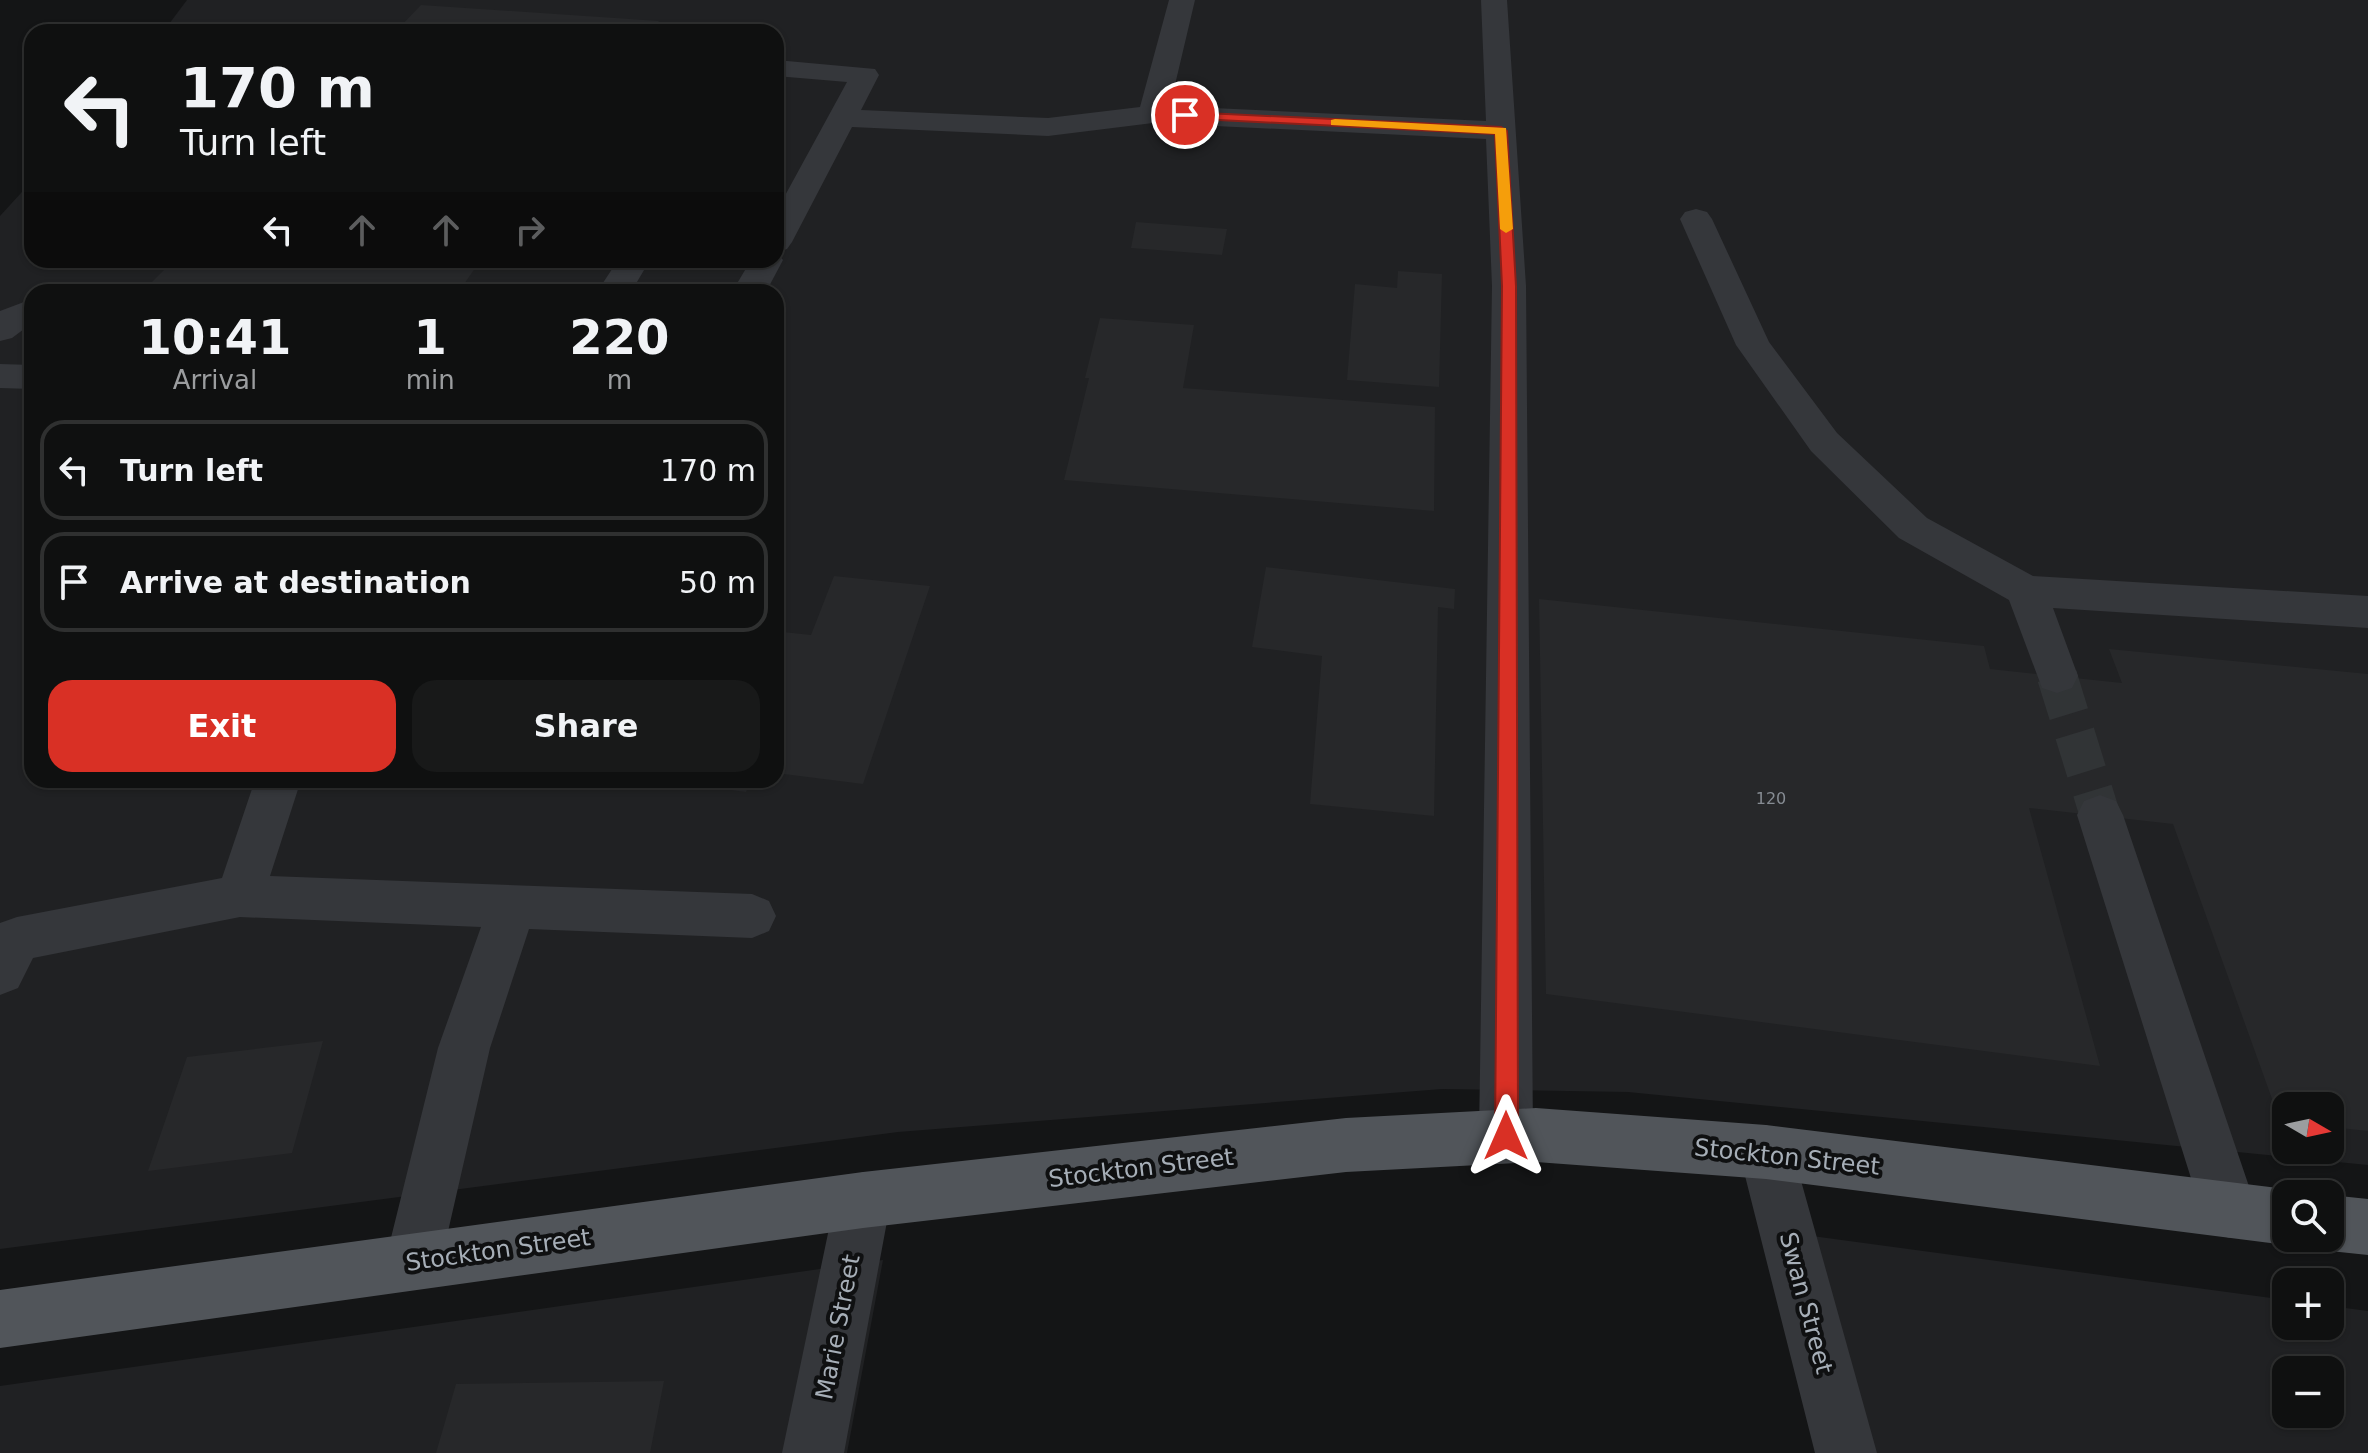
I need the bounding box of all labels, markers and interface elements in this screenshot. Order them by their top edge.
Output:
text: 170 m [180,55,375,120]
icon: left [48,56,152,160]
pin [1151,81,1219,149]
icon: arrive [1163,93,1207,137]
text: Turn left [180,122,326,163]
icon: left [256,208,300,252]
icon: ahead [340,208,384,252]
icon: ahead [424,208,468,252]
icon: right [508,208,552,252]
text: 10:41 [138,309,291,365]
text: 1 [414,309,447,365]
text: 220 [569,309,669,365]
text: Arrival [173,365,257,395]
text: min [406,365,455,395]
text: m [607,365,632,395]
icon: left [52,448,96,492]
text: Turn left [120,453,263,488]
text: 170 m [660,453,756,488]
icon: arrive [52,560,96,604]
text: Arrive at destination [120,565,471,600]
text: 50 m [679,565,756,600]
button: Exit [48,680,396,772]
button: Share [412,680,760,772]
house number: 120 [1756,789,1786,808]
north arrow [2272,1092,2344,1164]
map controls [2272,1092,2344,1428]
position arrow [1464,1094,1548,1178]
street label: Stockton Street [1693,1133,1881,1181]
street label: Stockton Street [1047,1143,1235,1193]
button: search [2272,1180,2344,1252]
street label: Stockton Street [404,1223,592,1277]
street label: Swan Street [1774,1229,1838,1377]
street label: Marie Street [810,1252,866,1402]
button: + [2272,1268,2344,1340]
button: − [2272,1356,2344,1428]

